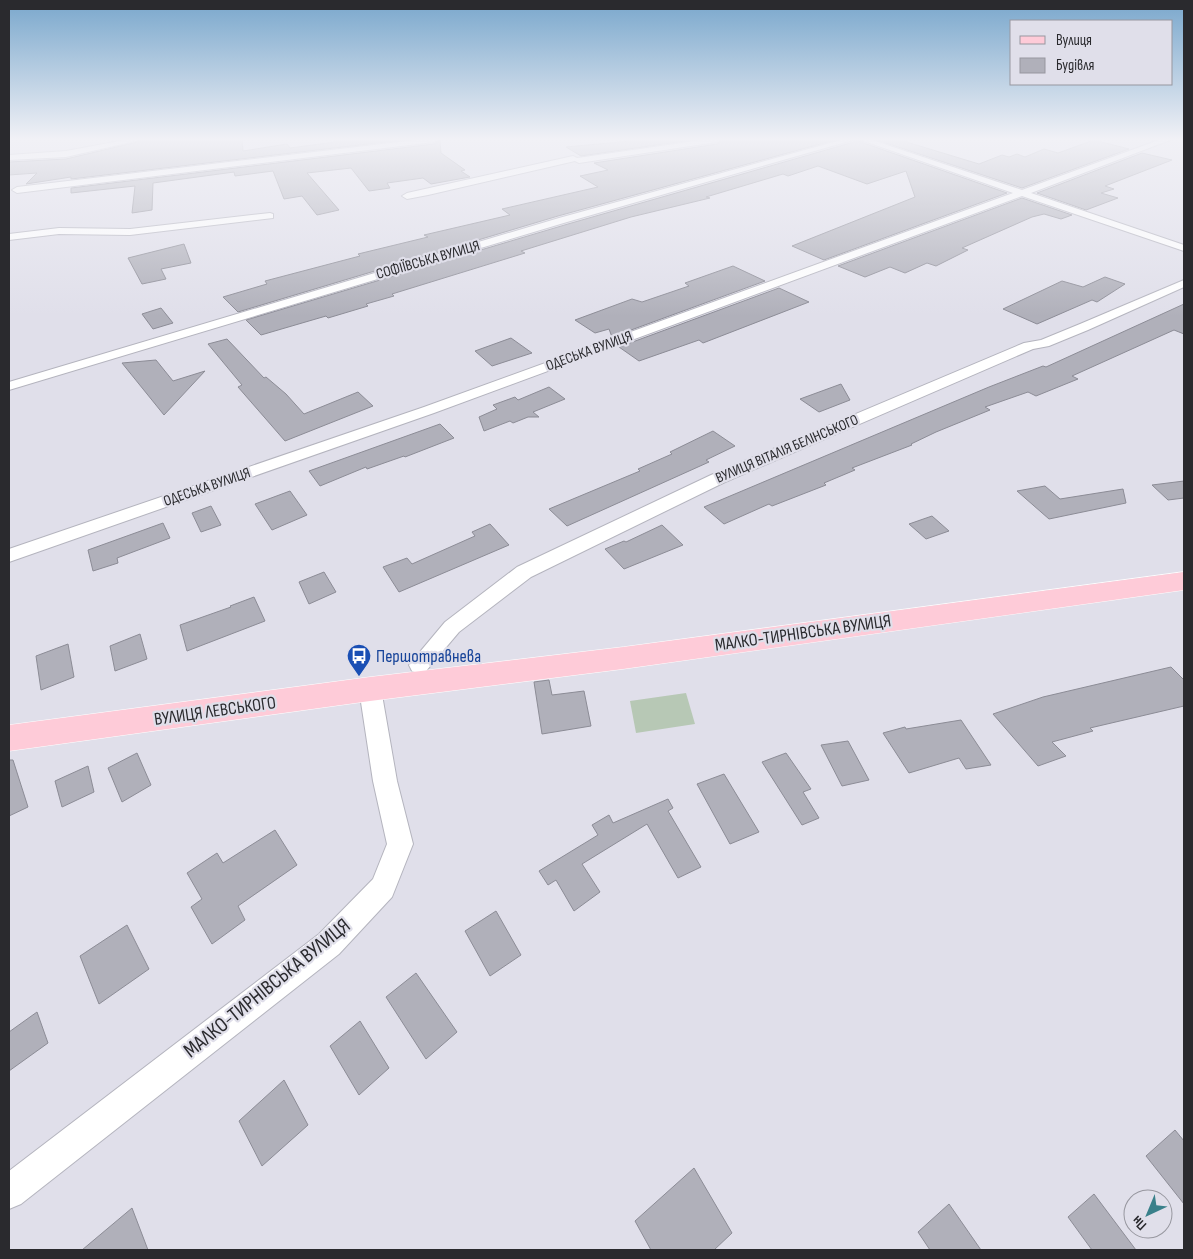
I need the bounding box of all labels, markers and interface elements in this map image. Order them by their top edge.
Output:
legend [1010,20,1173,85]
text: Вулиця [1056,31,1092,50]
text: Будівля [1056,56,1095,75]
street label: СОФІЇВСЬКА ВУЛИЦЯ [374,236,482,284]
street label: ОДЕСЬКА ВУЛИЦЯ [543,327,635,375]
street label: ВУЛИЦЯ ВІТАЛІЯ БЕЛІНСЬКОГО [713,410,861,488]
street label: ОДЕСЬКА ВУЛИЦЯ [161,463,253,511]
street label: МАЛКО-ТИРНІВСЬКА ВУЛИЦЯ [714,610,892,656]
bus stop icon: Першотравнева [346,643,372,677]
place label: Першотравнева [376,646,481,667]
street label: ВУЛИЦЯ ЛЕВСЬКОГО [153,692,277,730]
street label: МАЛКО-ТИРНІВСЬКА ВУЛИЦЯ [179,913,355,1063]
north arrow [1123,1189,1173,1239]
text: Пн [1129,1212,1150,1234]

